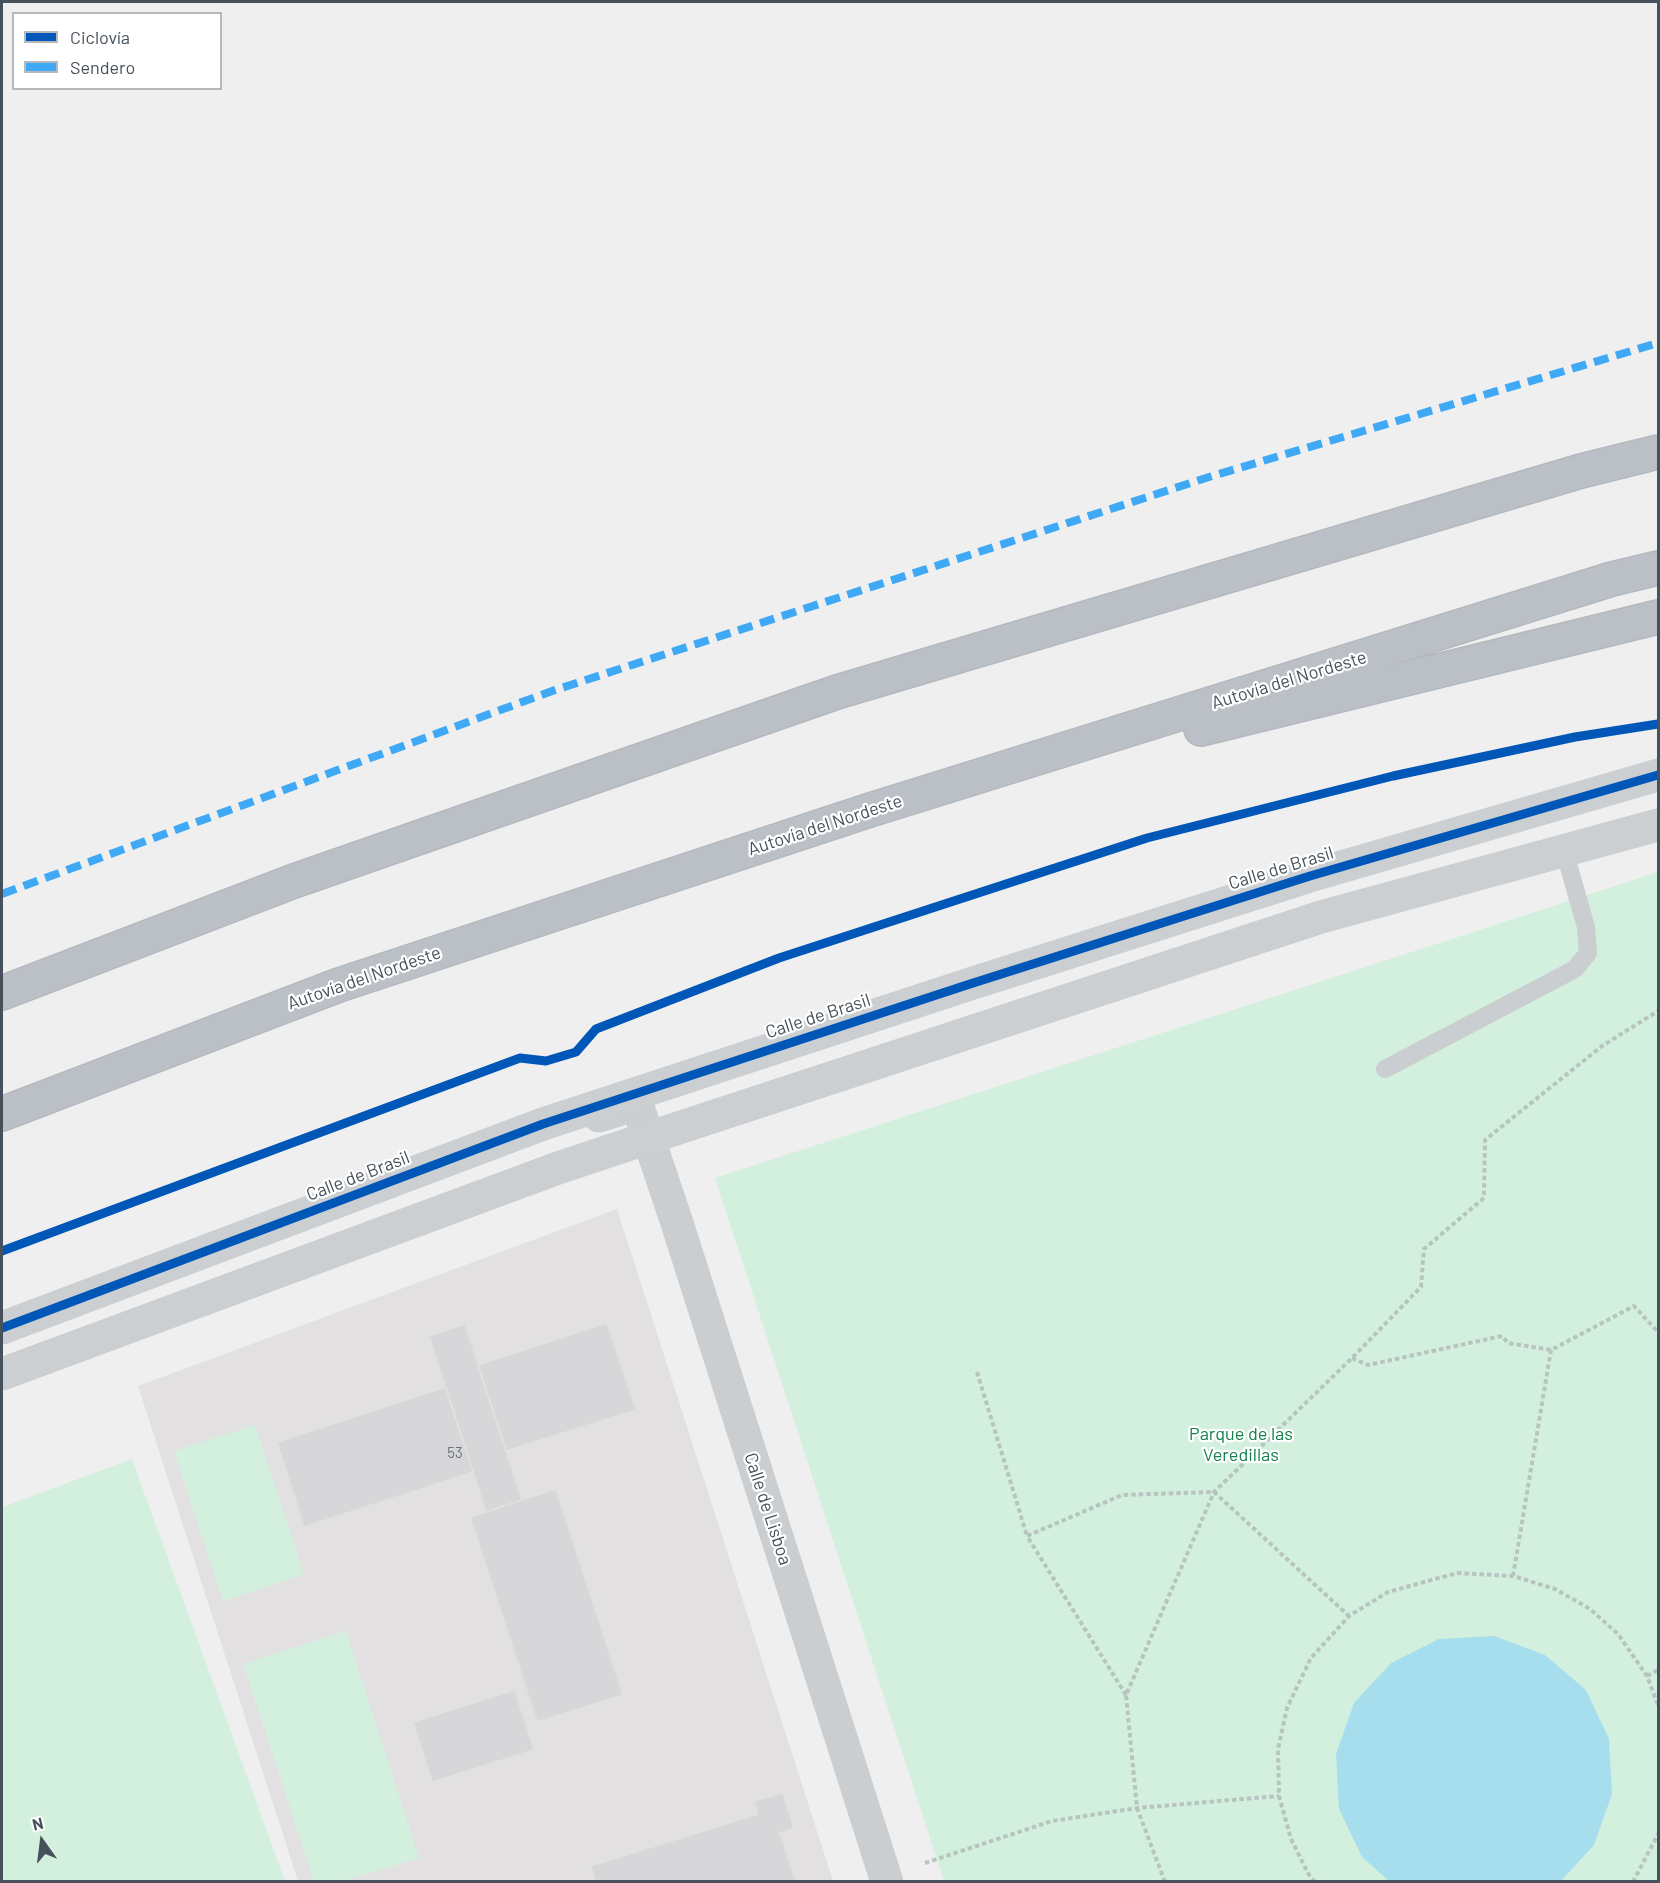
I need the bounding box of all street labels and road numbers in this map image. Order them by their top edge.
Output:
street label: Autovía del Nordeste [1209,646,1369,714]
street label: Autovía del Nordeste [745,790,905,860]
street label: Calle de Brasil [1226,842,1336,894]
street label: Autovía del Nordeste [284,942,444,1014]
street label: Calle de Brasil [763,989,873,1043]
street label: Calle de Brasil [303,1146,413,1206]
street label: Calle de Lisboa [740,1450,796,1568]

